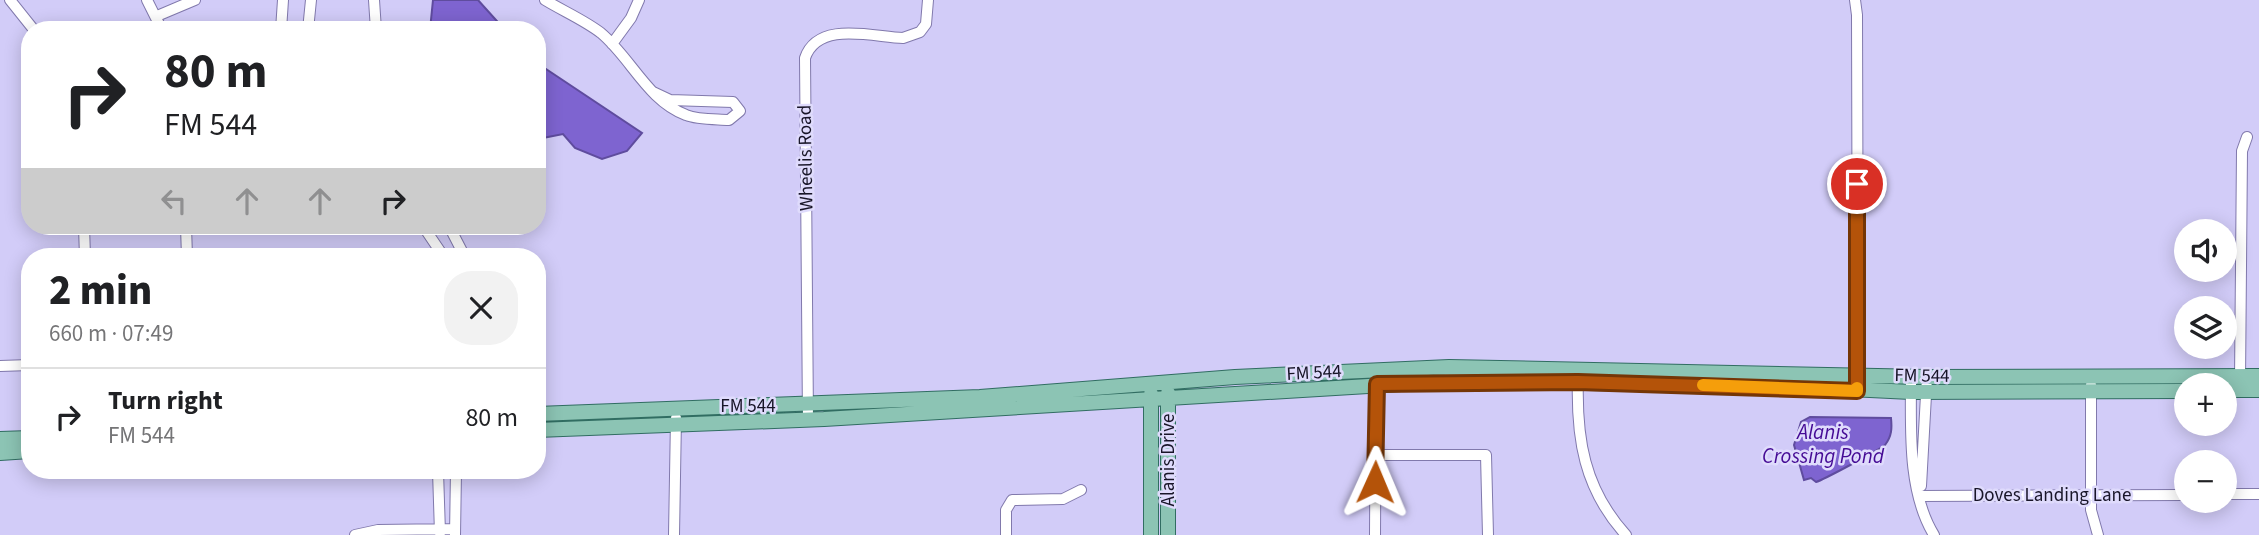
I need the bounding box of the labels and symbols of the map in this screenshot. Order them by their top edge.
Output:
street label: Wheelis Road [792,105,820,211]
pin [1827,154,1887,214]
street label: FM 544 [1286,358,1342,388]
street label: FM 544 [1894,362,1950,390]
street label: FM 544 [720,393,776,420]
street label: Alanis Drive [1155,414,1182,506]
water label: Alanis Crossing Pond [1762,417,1885,471]
position arrow [1338,445,1412,519]
street label: Doves Landing Lane [1973,482,2131,509]

